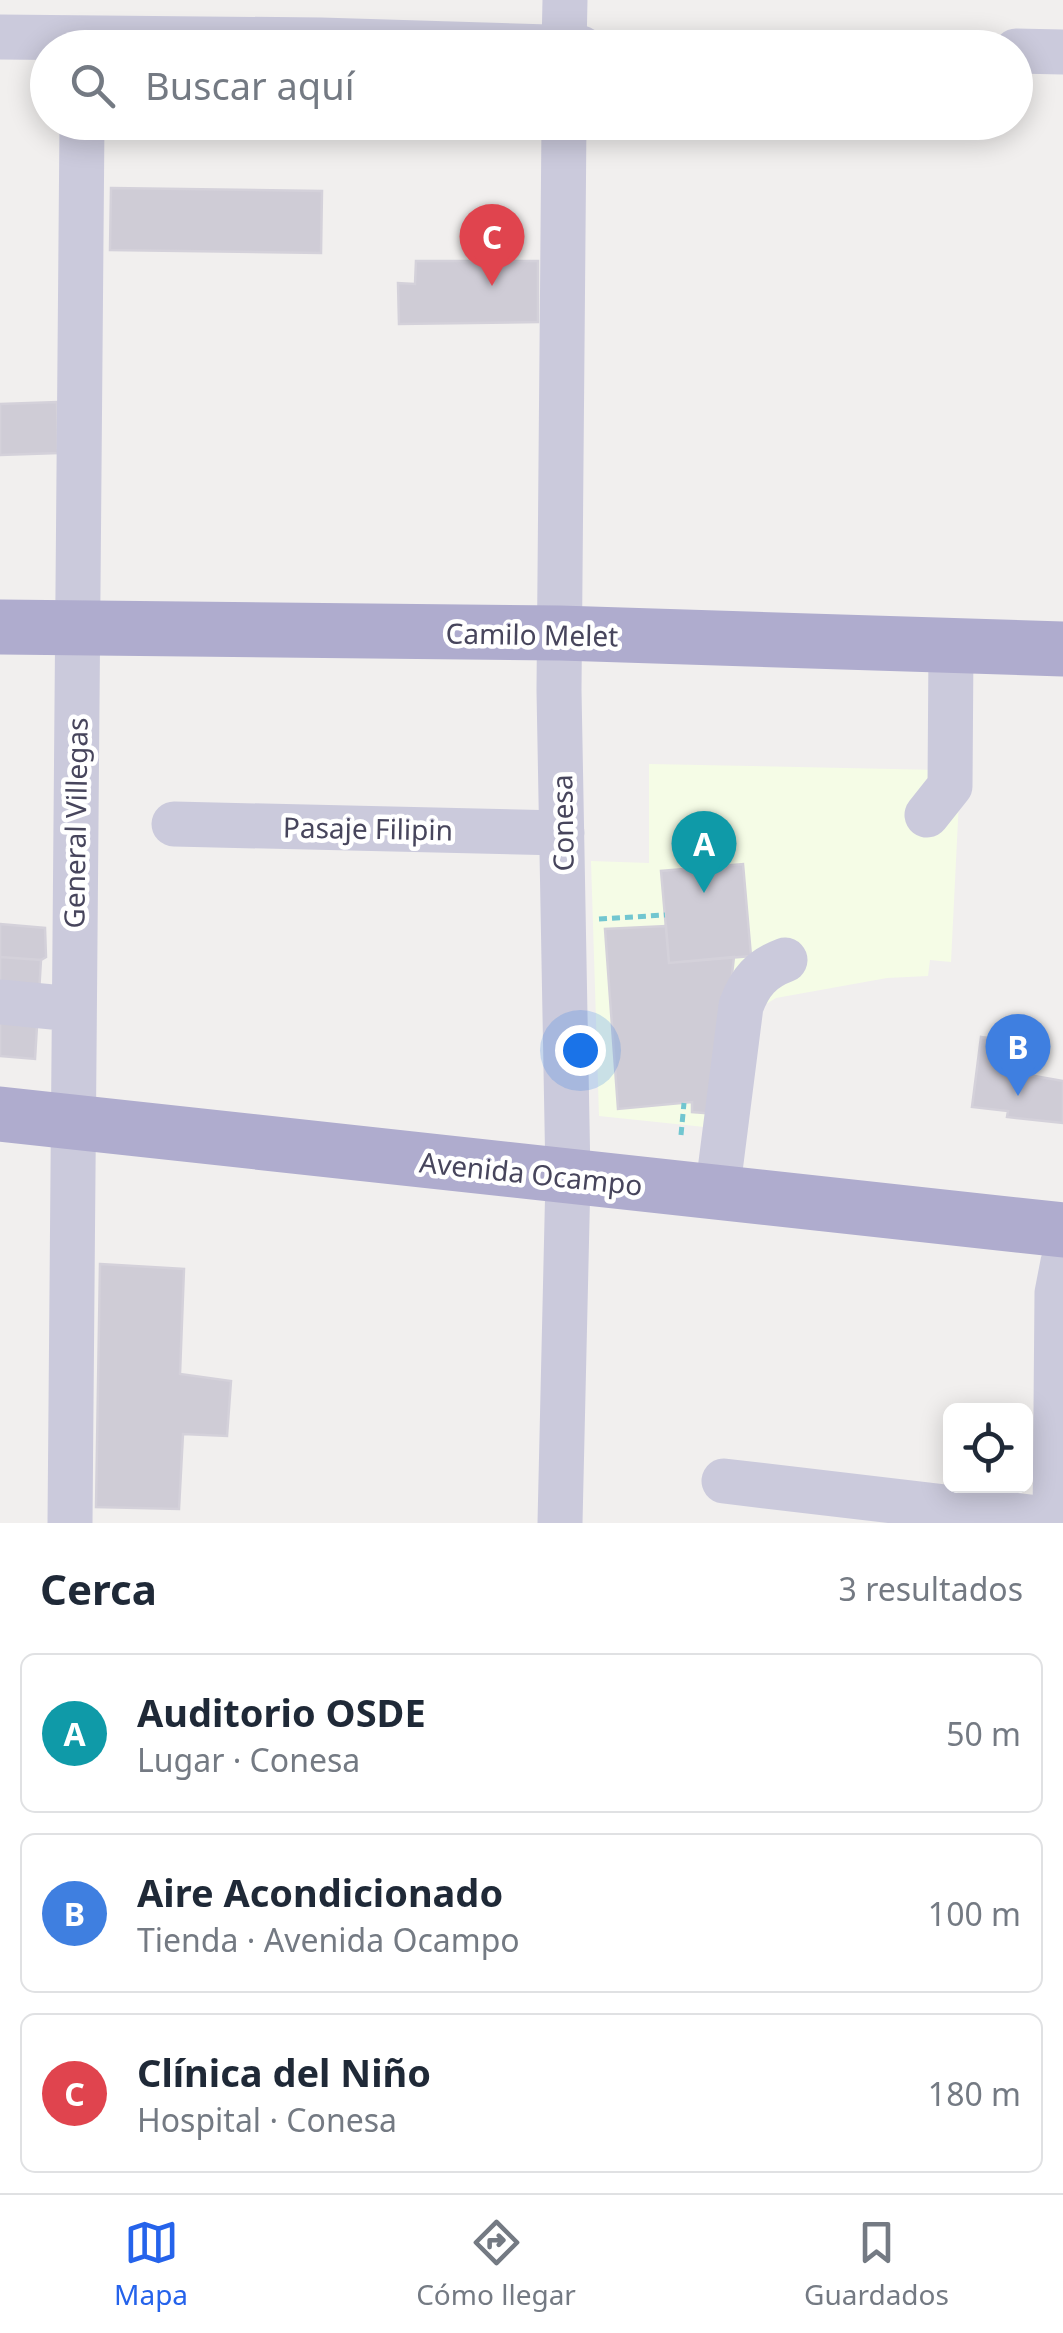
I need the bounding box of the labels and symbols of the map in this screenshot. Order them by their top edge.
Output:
pin: C [460,204,524,286]
street label: Camilo Melet [445,613,619,655]
street label: General Villegas [54,717,96,929]
street label: Conesa [542,774,582,872]
street label: Pasaje Filipin [283,808,453,848]
pin: A [672,810,736,893]
pin: B [986,1014,1050,1096]
your location [555,1025,606,1076]
street label: Avenida Ocampo [418,1142,644,1204]

